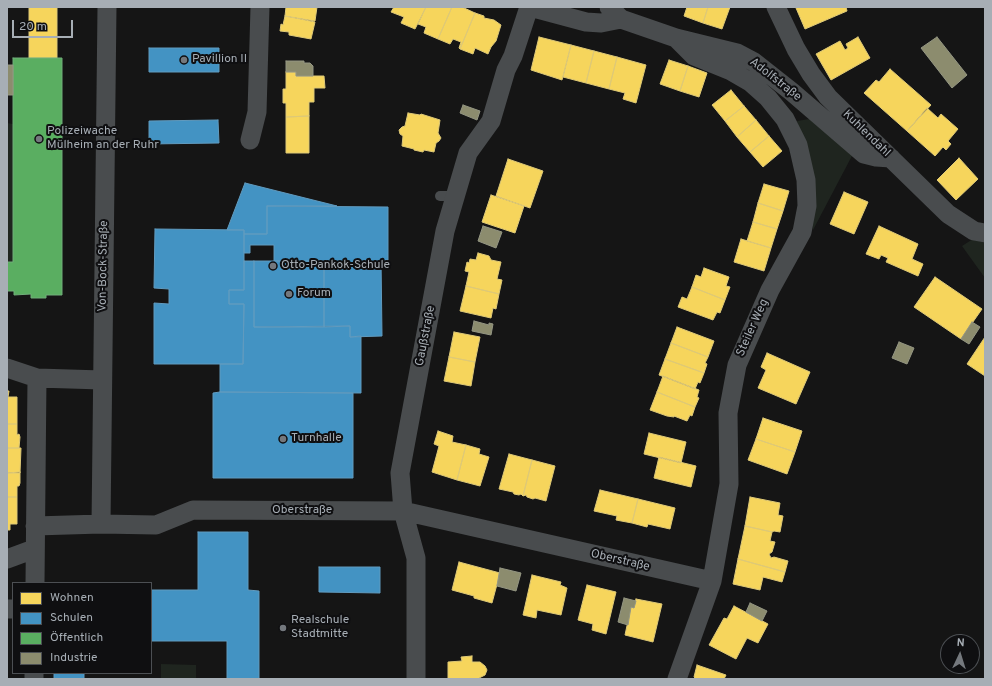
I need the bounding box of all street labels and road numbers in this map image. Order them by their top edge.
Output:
street label: Adolfstraße [746,55,804,105]
street label: Kuhlendahl [839,108,893,160]
street label: Von-Bock-Straße [96,220,112,312]
street label: Steiler Weg [734,297,772,359]
street label: Gaußstraße [413,304,439,368]
street label: Oberstraße [272,504,332,518]
street label: Oberstraße [589,547,651,575]

